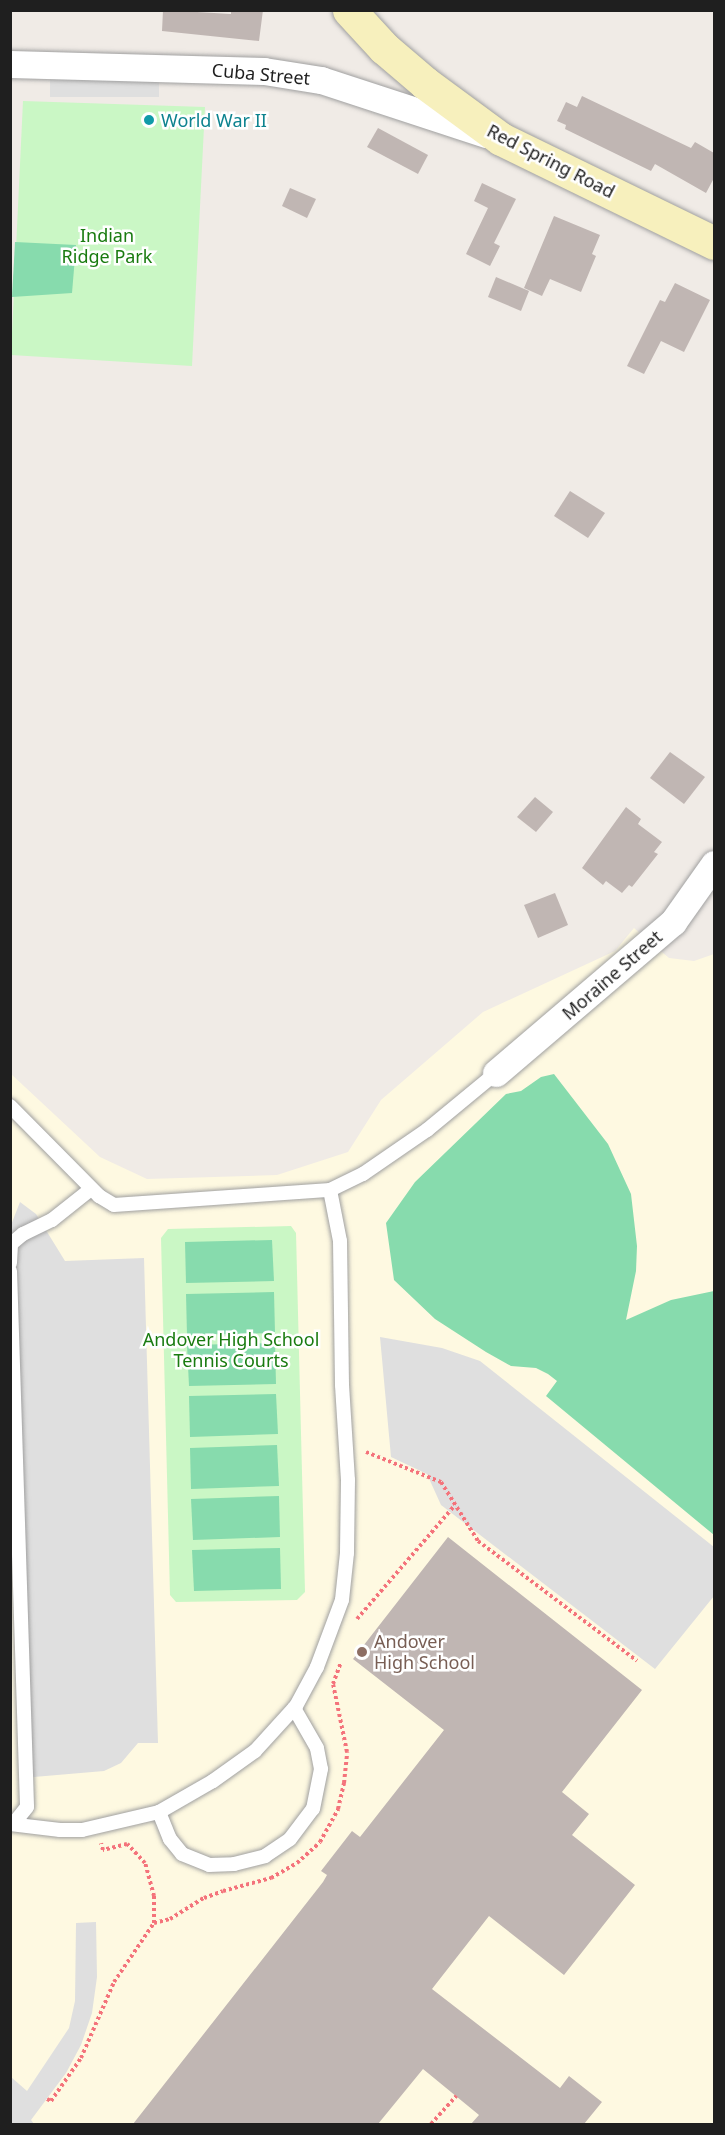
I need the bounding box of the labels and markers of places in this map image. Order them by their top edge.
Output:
place label: World War II [161,109,267,131]
marker: World War II [142,113,156,127]
place label: Andover High School [374,1631,475,1674]
marker: Andover High School [355,1645,369,1659]

